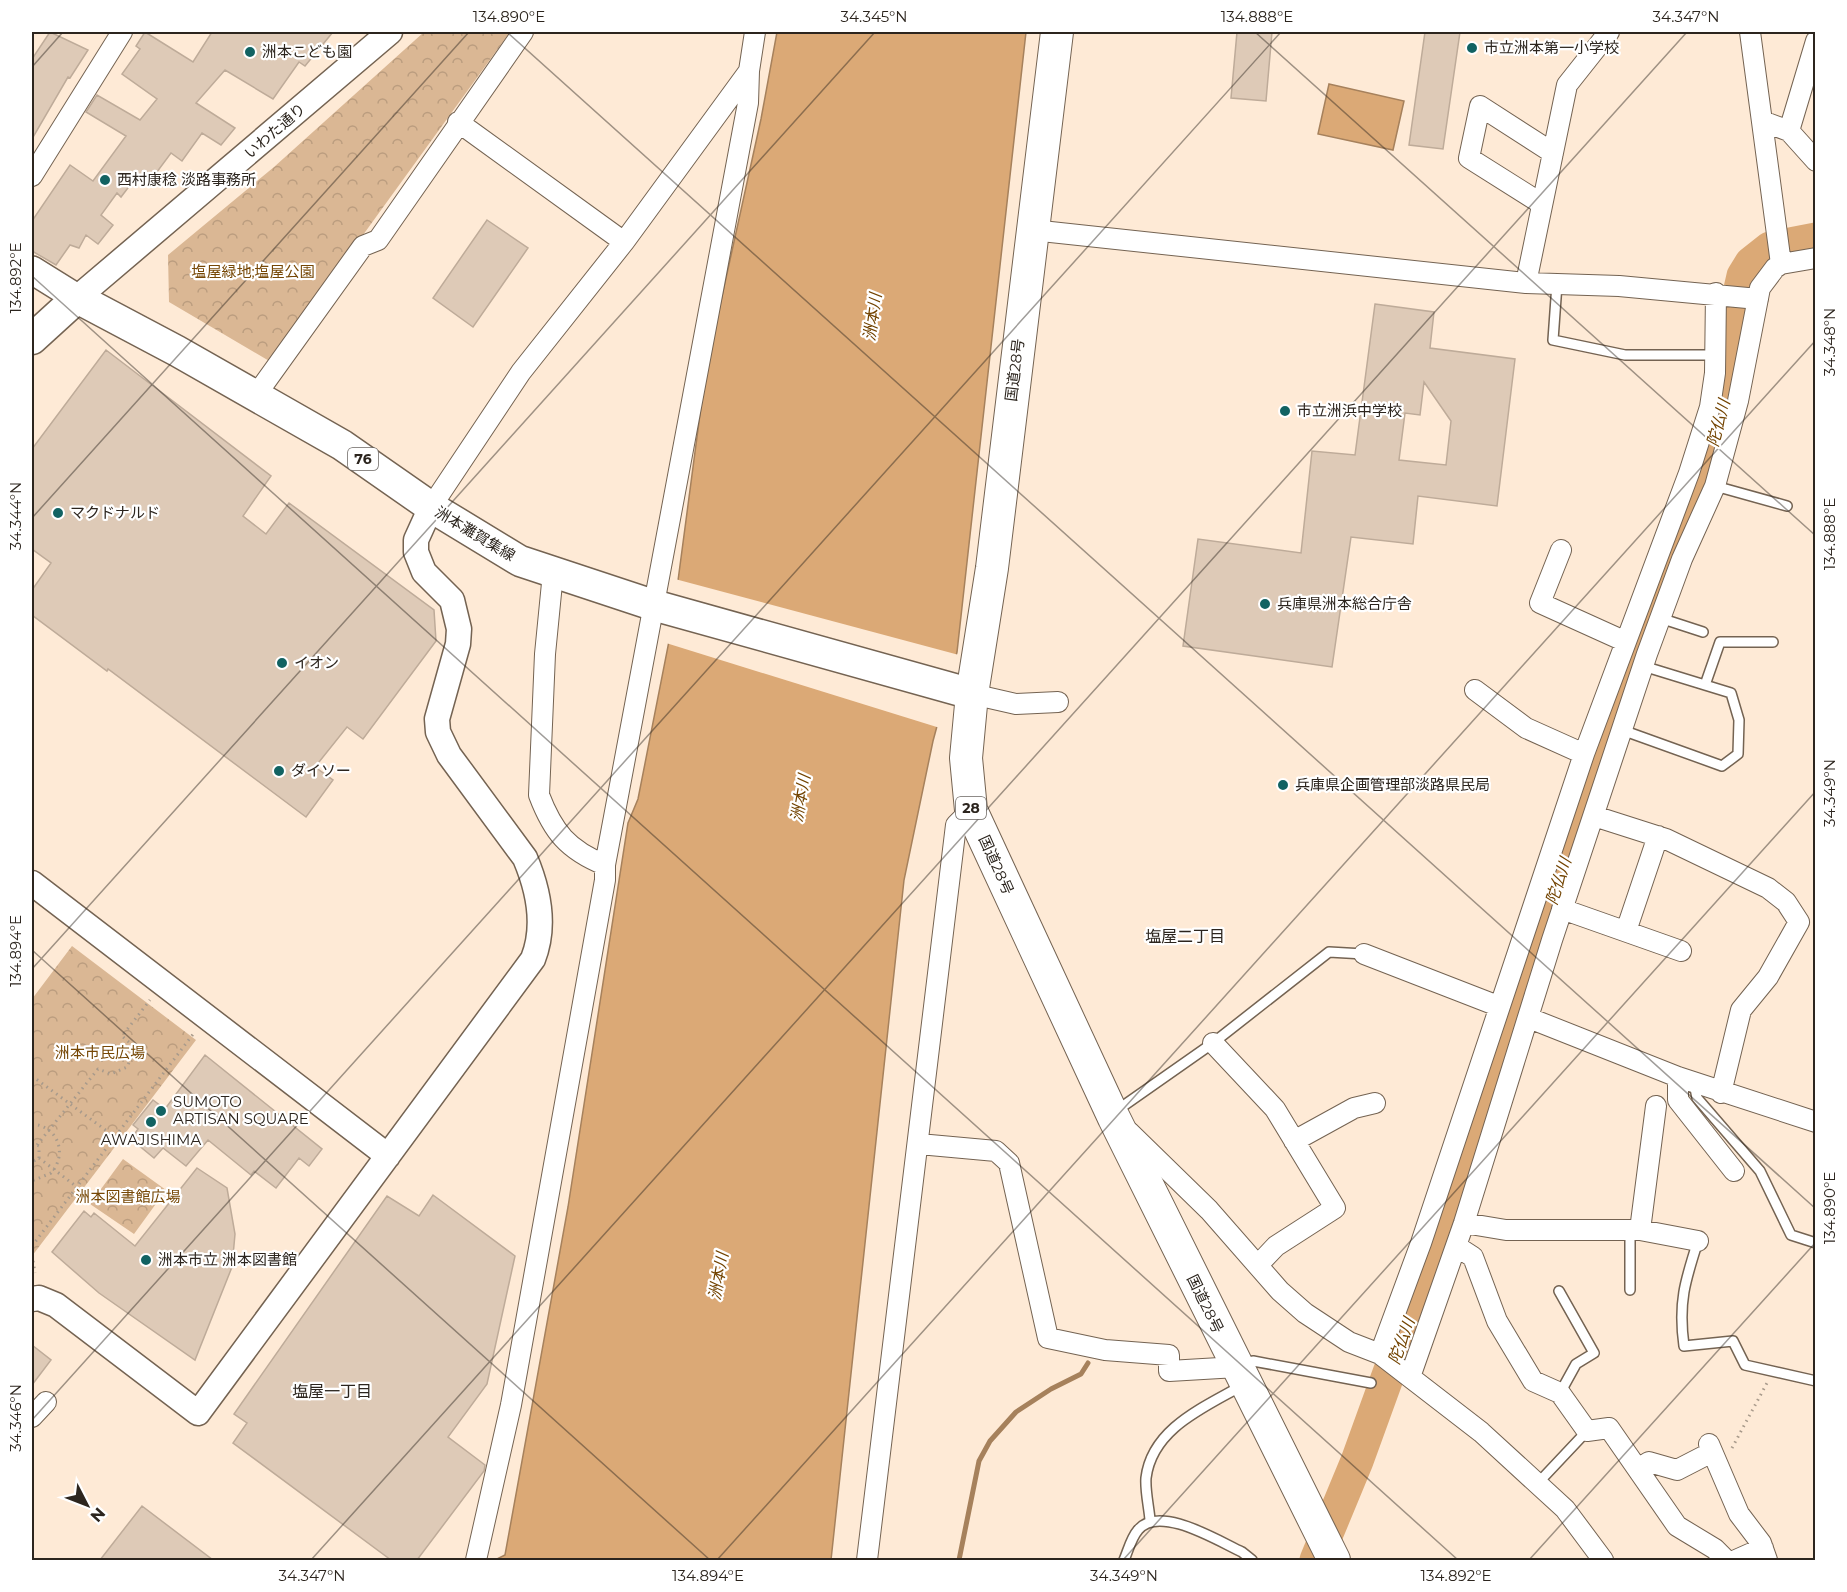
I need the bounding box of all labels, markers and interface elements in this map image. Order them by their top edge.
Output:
text: 134.890°E [473,7,545,26]
text: 34.345°N [840,7,908,26]
text: 134.888°E [1221,7,1293,26]
text: 34.347°N [1652,7,1720,26]
place label: 市立洲本第一小学校 [1484,38,1619,57]
marker: 市立洲本第一小学校 [1465,41,1479,55]
place label: 洲本こども園 [262,42,352,61]
marker: 洲本こども園 [243,45,257,59]
street label: いわた通り [240,99,309,162]
place label: 西村康稔 淡路事務所 [117,170,256,189]
marker: 西村康稔 淡路事務所 [98,173,112,187]
text: 134.892°E [6,243,25,313]
park label: 塩屋緑地;塩屋公園 [191,262,315,281]
water label: 洲本川 [860,290,886,342]
text: 34.348°N [1820,308,1839,376]
street label: 国道28号 [1001,337,1028,402]
water label: 陀仏川 [1703,396,1734,449]
place label: 市立洲浜中学校 [1297,401,1402,420]
marker: 市立洲浜中学校 [1278,404,1292,418]
road number: 76 [348,448,378,470]
text: 34.344°N [6,482,25,550]
text: 134.888°E [1820,498,1839,570]
street label: 洲本灘賀集線 [432,502,519,565]
place label: マクドナルド [70,503,160,522]
marker: マクドナルド [51,506,65,520]
place label: 兵庫県洲本総合庁舎 [1277,594,1412,613]
marker: 兵庫県洲本総合庁舎 [1258,597,1272,611]
place label: イオン [294,653,339,672]
marker: イオン [275,656,289,670]
text: 34.349°N [1820,759,1839,827]
place label: ダイソー [291,761,351,780]
marker: ダイソー [272,764,286,778]
water label: 洲本川 [787,771,814,823]
place label: 兵庫県企画管理部淡路県民局 [1295,775,1490,794]
marker: 兵庫県企画管理部淡路県民局 [1276,778,1290,792]
road number: 28 [956,797,986,819]
street label: 国道28号 [975,832,1018,897]
water label: 陀仏川 [1542,853,1576,907]
text: 134.894°E [6,915,25,987]
district label: 塩屋二丁目 [1145,927,1225,946]
park label: 洲本市民広場 [55,1043,145,1062]
place label: SUMOTO ARTISAN SQUARE [173,1092,309,1128]
marker: SUMOTO ARTISAN SQUARE [154,1104,168,1118]
marker: AWAJISHIMA [144,1115,158,1129]
place label: AWAJISHIMA [101,1130,201,1149]
text: 134.890°E [1820,1172,1839,1244]
park label: 洲本図書館広場 [75,1187,181,1206]
water label: 洲本川 [705,1249,732,1301]
place label: 洲本市立 洲本図書館 [158,1250,297,1269]
marker: 洲本市立 洲本図書館 [139,1253,153,1267]
street label: 国道28号 [1183,1271,1228,1336]
water label: 陀仏川 [1384,1313,1419,1367]
district label: 塩屋一丁目 [292,1382,372,1401]
text: 34.346°N [6,1384,25,1452]
north arrow [57,1475,117,1535]
text: N [86,1504,109,1526]
text: 34.347°N [278,1566,346,1585]
text: 134.894°E [672,1566,744,1585]
text: 34.349°N [1090,1566,1158,1585]
text: 134.892°E [1421,1566,1491,1585]

